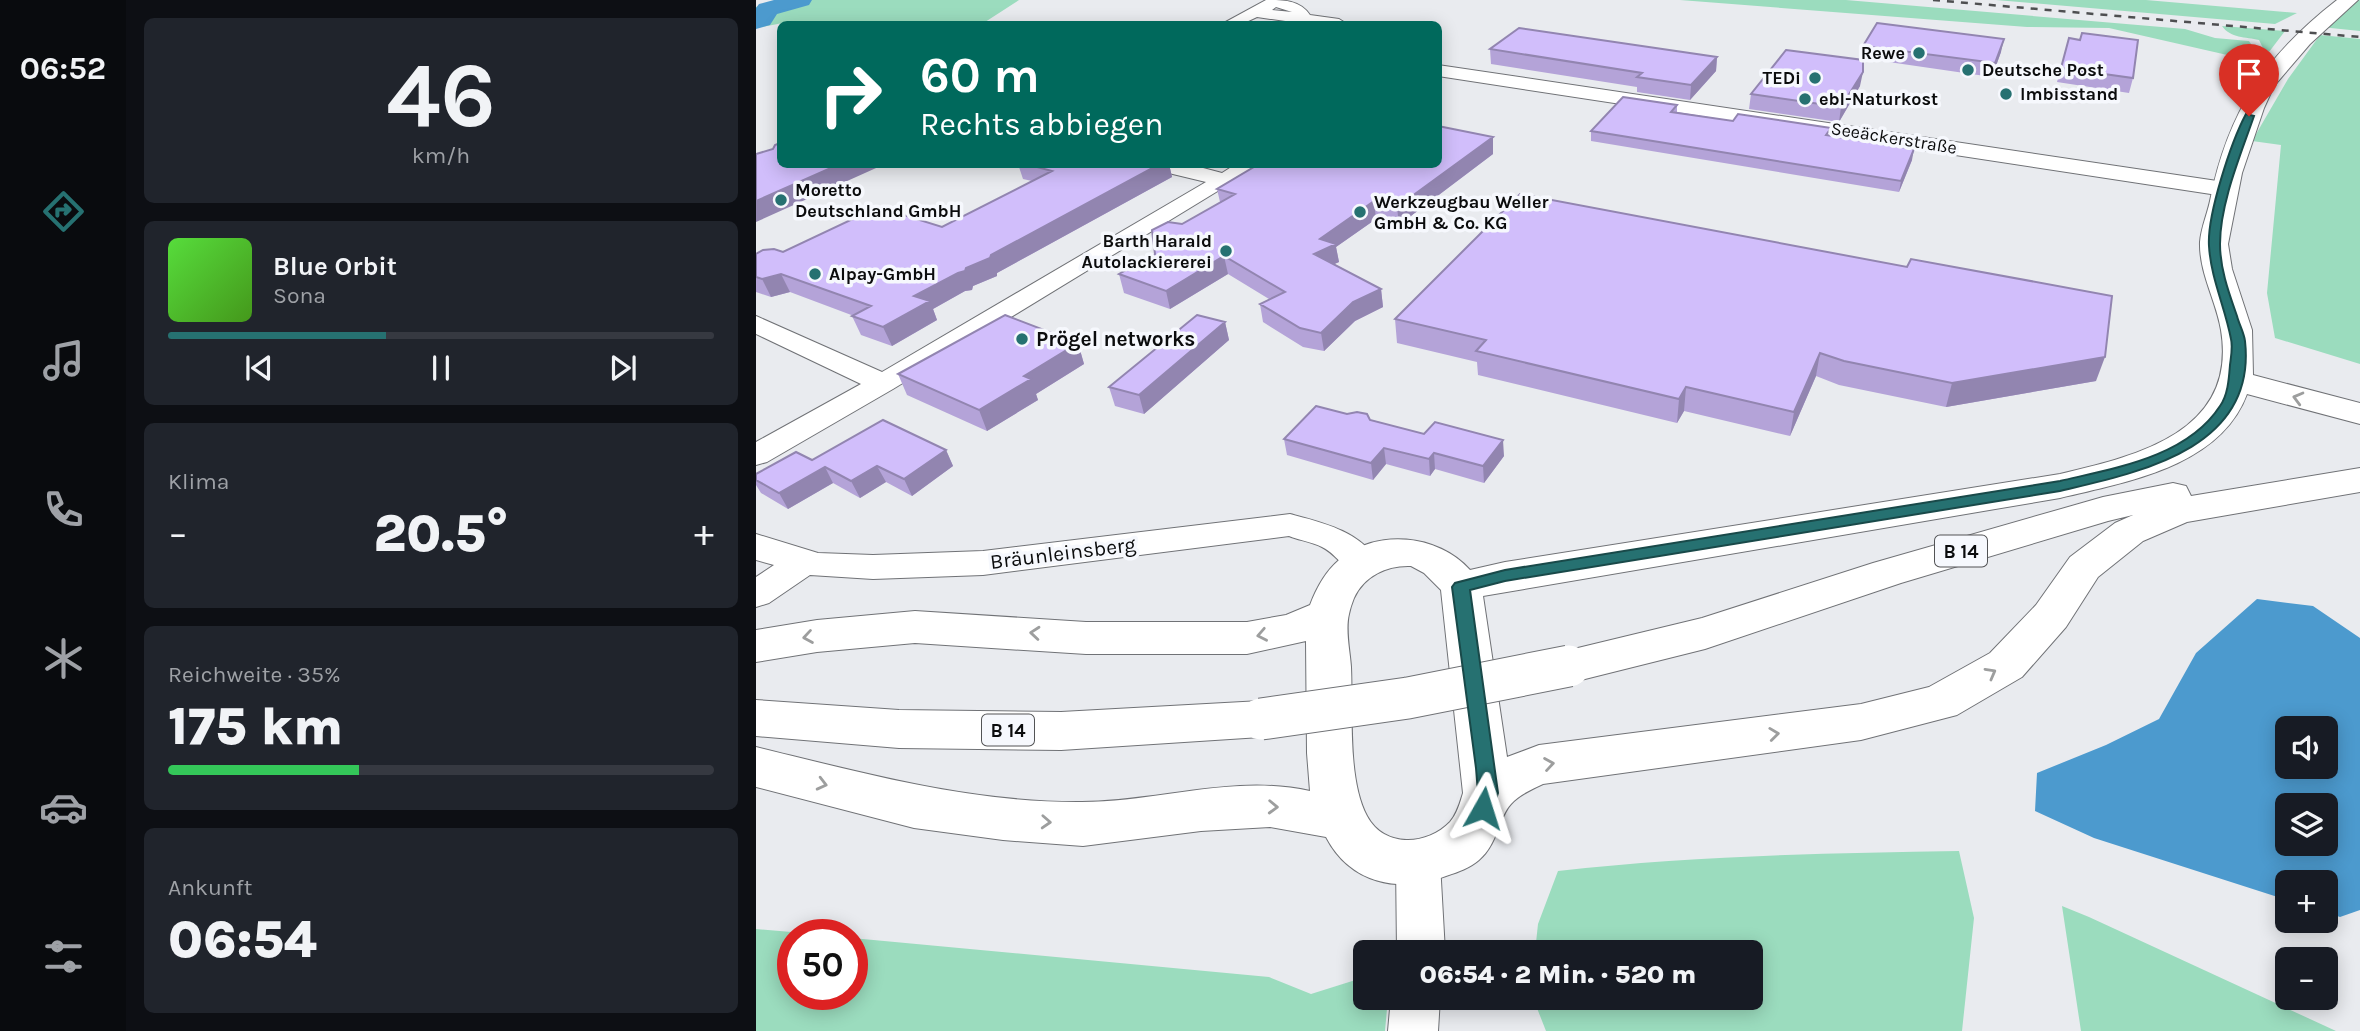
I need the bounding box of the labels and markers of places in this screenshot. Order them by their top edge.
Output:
place label: Rewe [1861,42,1905,64]
pin [2219,44,2279,116]
marker: Rewe [1911,45,1927,61]
place label: Deutsche Post [1982,59,2104,81]
marker: Deutsche Post [1960,62,1976,78]
place label: TEDi [1763,67,1801,89]
marker: TEDi [1807,70,1823,86]
place label: Imbisstand [2020,83,2118,105]
marker: Imbisstand [1998,86,2014,102]
place label: ebl-Naturkost [1819,88,1938,110]
marker: ebl-Naturkost [1797,91,1813,107]
place label: Moretto Deutschland GmbH [795,179,961,222]
place label: Werkzeugbau Weller GmbH & Co. KG [1374,191,1549,234]
marker: Moretto Deutschland GmbH [773,192,789,208]
marker: Werkzeugbau Weller GmbH & Co. KG [1352,204,1368,220]
place label: Barth Harald Autolackiererei [1081,230,1212,273]
marker: Barth Harald Autolackiererei [1218,243,1234,259]
place label: Alpay-GmbH [829,263,936,285]
marker: Alpay-GmbH [807,266,823,282]
place label: Prögel networks [1036,327,1195,351]
marker: Prögel networks [1014,331,1030,347]

